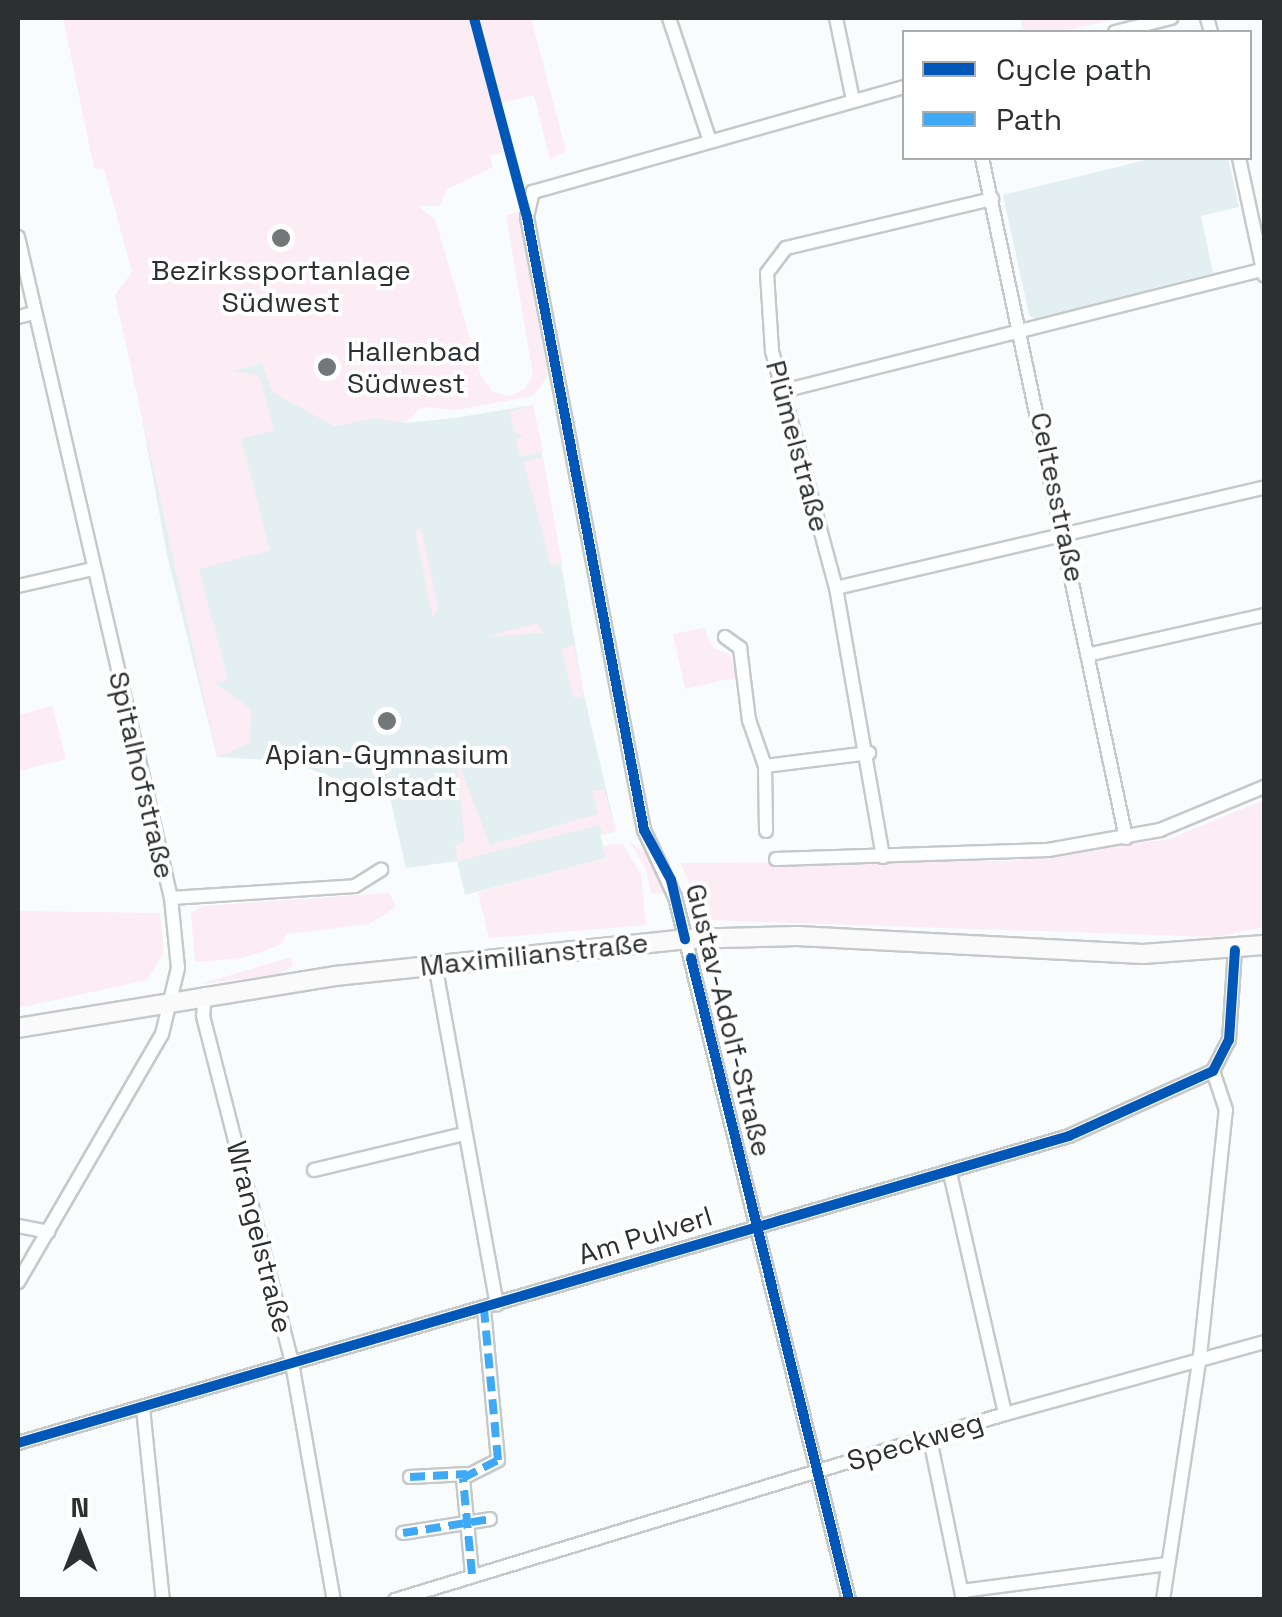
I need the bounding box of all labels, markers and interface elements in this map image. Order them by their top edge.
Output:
legend [902,30,1252,160]
text: Cycle path [996,50,1152,89]
text: Path [996,100,1062,139]
marker: Bezirkssportanlage Südwest [270,227,292,249]
place label: Bezirkssportanlage Südwest [151,253,411,319]
place label: Hallenbad Südwest [347,334,481,400]
marker: Hallenbad Südwest [316,356,338,378]
street label: Plümelstraße [759,357,837,535]
street label: Celtesstraße [1024,409,1092,585]
street label: Spitalhofstraße [102,668,182,882]
marker: Apian-Gymnasium Ingolstadt [376,710,398,732]
place label: Apian-Gymnasium Ingolstadt [265,737,509,803]
street label: Gustav-Adolf-Straße [679,880,779,1160]
street label: Maximilianstraße [418,925,650,983]
street label: Wrangelstraße [220,1137,300,1337]
street label: Am Pulverl [574,1199,716,1271]
street label: Speckweg [843,1404,987,1478]
north arrow [30,1487,130,1587]
text: N [71,1489,89,1525]

